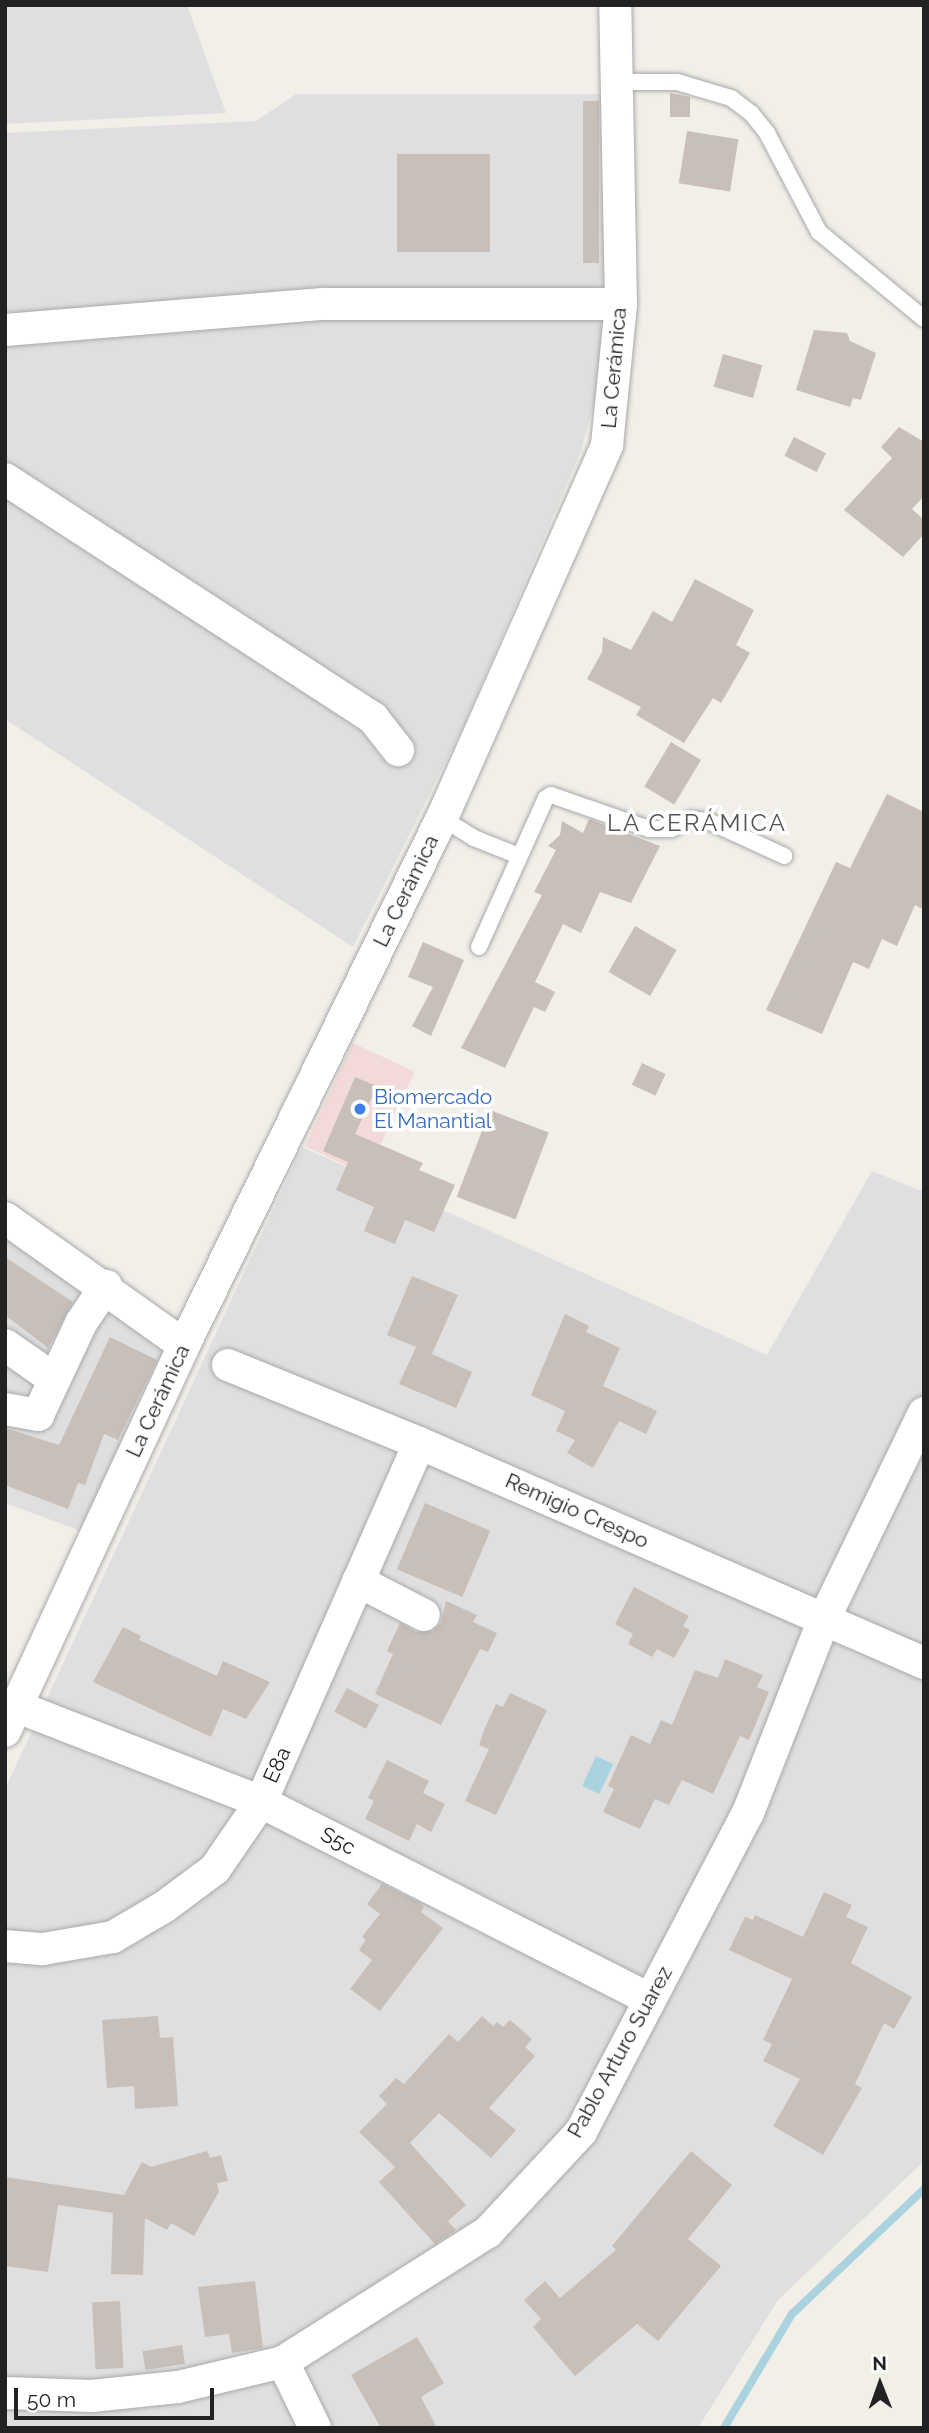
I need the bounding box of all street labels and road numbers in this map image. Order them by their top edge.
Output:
street label: La Cerámica [596,306,632,430]
street label: La Cerámica [368,831,444,951]
street label: La Cerámica [121,1341,195,1461]
street label: Remigio Crespo [501,1468,653,1554]
street label: E8a [258,1743,296,1787]
street label: S5c [316,1822,360,1860]
street label: Pablo Arturo Suarez [562,1961,678,2143]

